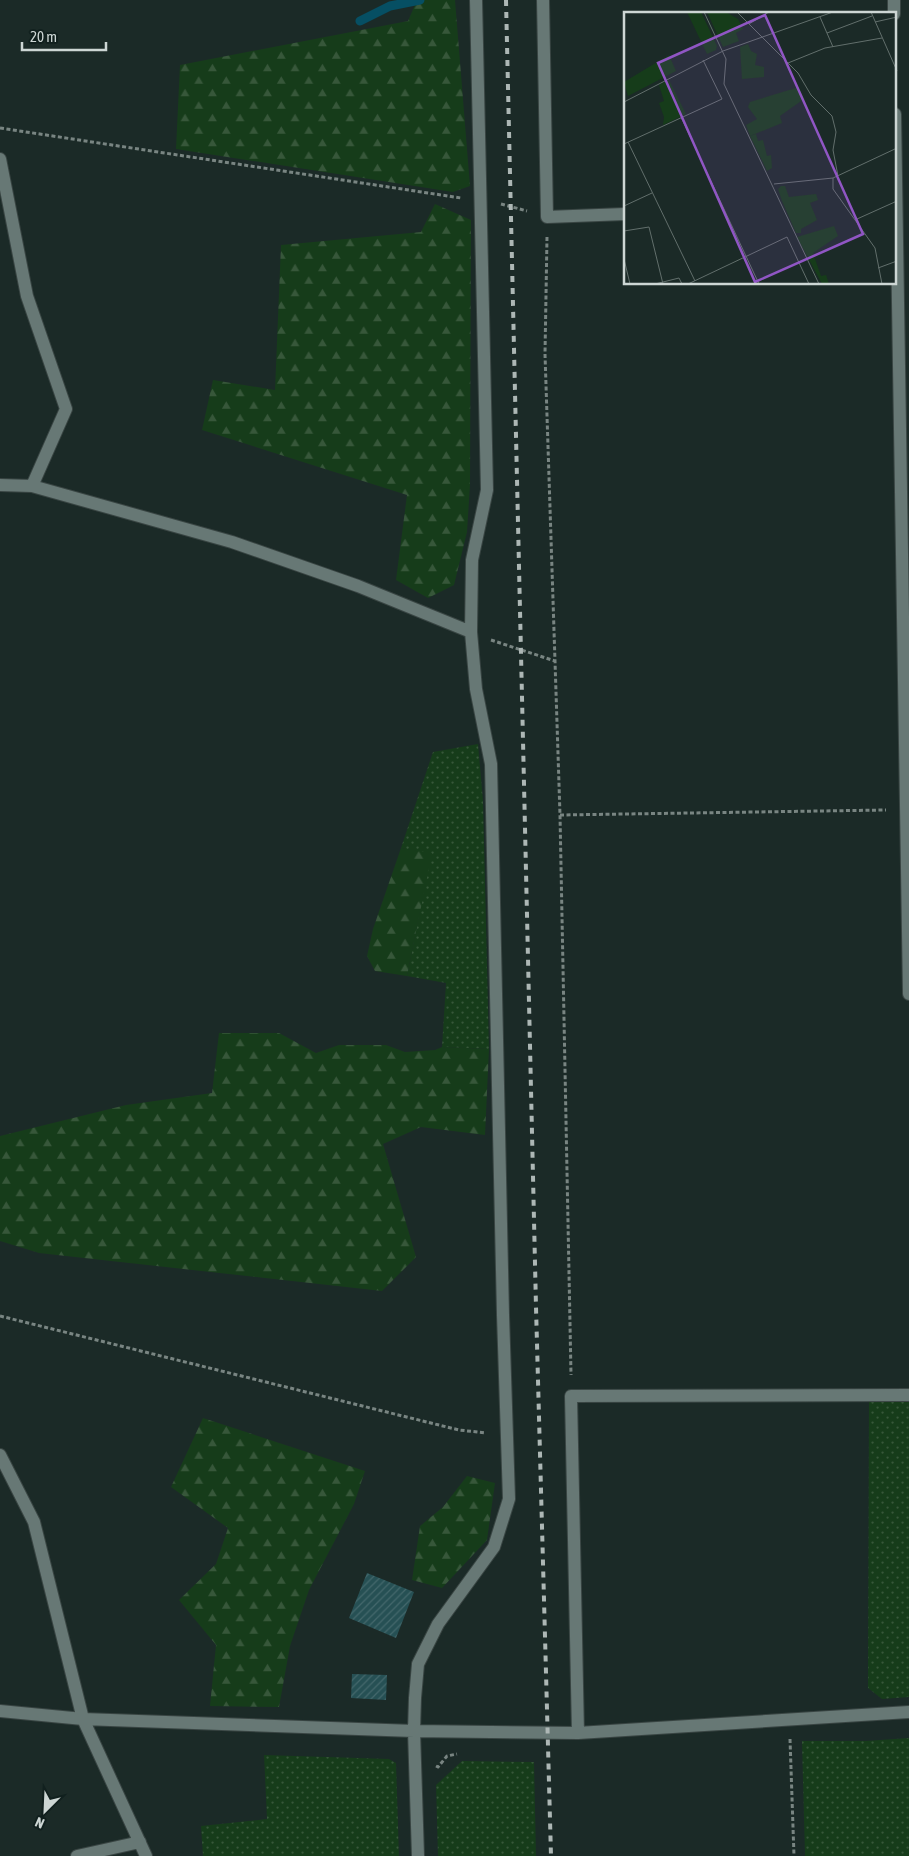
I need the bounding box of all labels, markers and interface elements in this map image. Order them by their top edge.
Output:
inset map [624,12,896,285]
scale bar [22,20,106,52]
text: 20 m [30,28,57,45]
north arrow [20,1786,70,1836]
text: N [33,1814,47,1832]

